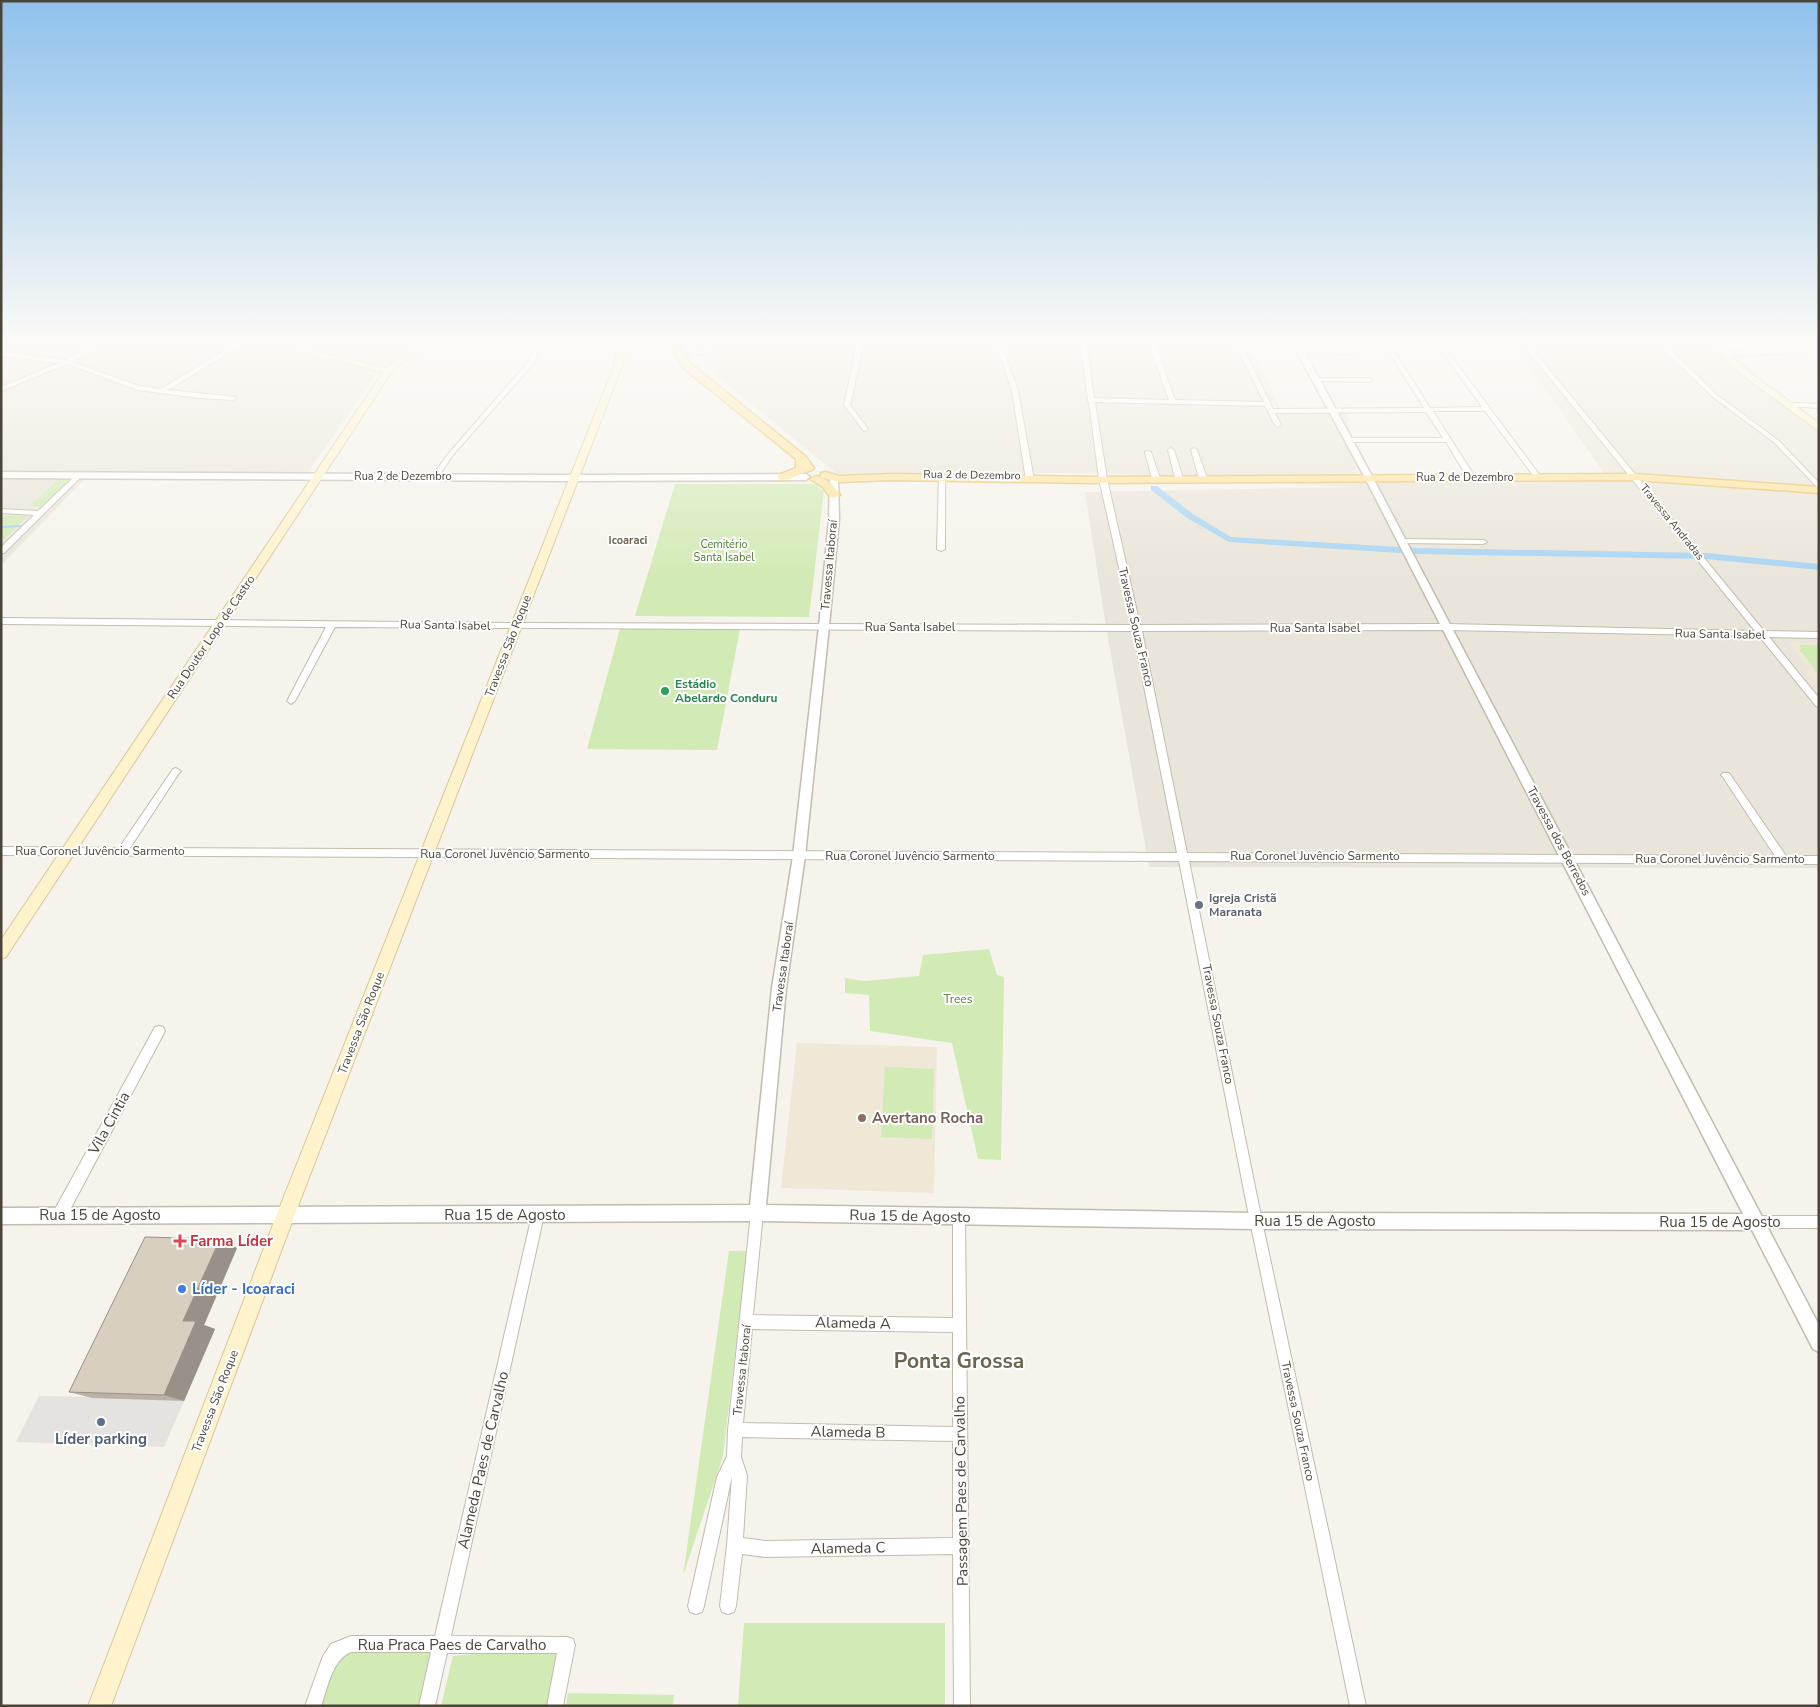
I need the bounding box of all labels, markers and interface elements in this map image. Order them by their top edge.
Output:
street label: Rua 2 de Dezembro [923,467,1021,483]
street label: Rua 2 de Dezembro [354,469,452,484]
street label: Rua 2 de Dezembro [1416,470,1514,485]
street label: Travessa Andradas [1637,481,1707,563]
street label: Travessa Itaboraí [817,518,841,611]
district label: Icoaraci [609,533,648,548]
park label: Cemitério Santa Isabel [694,537,755,565]
street label: Travessa Souza Franco [1114,566,1158,689]
street label: Rua Doutor Lopo de Castro [164,572,259,702]
street label: Travessa São Roque [481,592,535,700]
street label: Rua Santa Isabel [400,616,491,634]
street label: Rua Santa Isabel [865,619,956,635]
street label: Rua Santa Isabel [1270,620,1361,636]
street label: Rua Santa Isabel [1675,625,1766,643]
place label: Estádio Abelardo Conduru [675,676,777,706]
marker: Estádio Abelardo Conduru [659,685,671,697]
street label: Travessa dos Berredos [1523,784,1595,899]
street label: Rua Coronel Juvêncio Sarmento [15,843,185,859]
street label: Rua Coronel Juvêncio Sarmento [420,846,590,862]
street label: Rua Coronel Juvêncio Sarmento [825,848,995,864]
street label: Rua Coronel Juvêncio Sarmento [1230,848,1400,864]
street label: Rua Coronel Juvêncio Sarmento [1635,851,1805,867]
place label: Igreja Cristã Maranata [1209,890,1277,920]
marker: Igreja Cristã Maranata [1193,899,1205,911]
street label: Travessa Itaboraí [769,920,797,1013]
street label: Travessa Souza Franco [1199,963,1238,1086]
street label: Travessa São Roque [334,969,388,1077]
park label: Trees [943,991,973,1007]
street label: Vila Cintia [83,1088,134,1159]
place label: Avertano Rocha [872,1108,983,1128]
marker: Avertano Rocha [856,1112,868,1124]
street label: Rua 15 de Agosto [39,1205,161,1225]
street label: Rua 15 de Agosto [444,1205,566,1225]
street label: Rua 15 de Agosto [849,1205,971,1227]
street label: Rua 15 de Agosto [1254,1211,1376,1231]
street label: Rua 15 de Agosto [1659,1212,1781,1232]
place label: Farma Líder [190,1231,273,1251]
marker: Farma Líder [174,1235,186,1247]
place label: Líder - Icoaraci [192,1279,295,1299]
marker: Líder - Icoaraci [176,1283,188,1295]
street label: Alameda A [815,1312,891,1334]
street label: Travessa Itaboraí [729,1323,755,1416]
street label: Travessa São Roque [188,1347,242,1455]
district label: Ponta Grossa [894,1347,1024,1375]
street label: Travessa Souza Franco [1277,1360,1319,1483]
street label: Alameda Paes de Carvalho [453,1369,513,1551]
street label: Passagem Paes de Carvalho [949,1396,973,1586]
marker: Líder parking [95,1416,107,1428]
street label: Alameda B [810,1421,886,1443]
place label: Líder parking [55,1429,147,1449]
street label: Alameda C [810,1537,886,1559]
street label: Rua Praca Paes de Carvalho [358,1635,546,1655]

